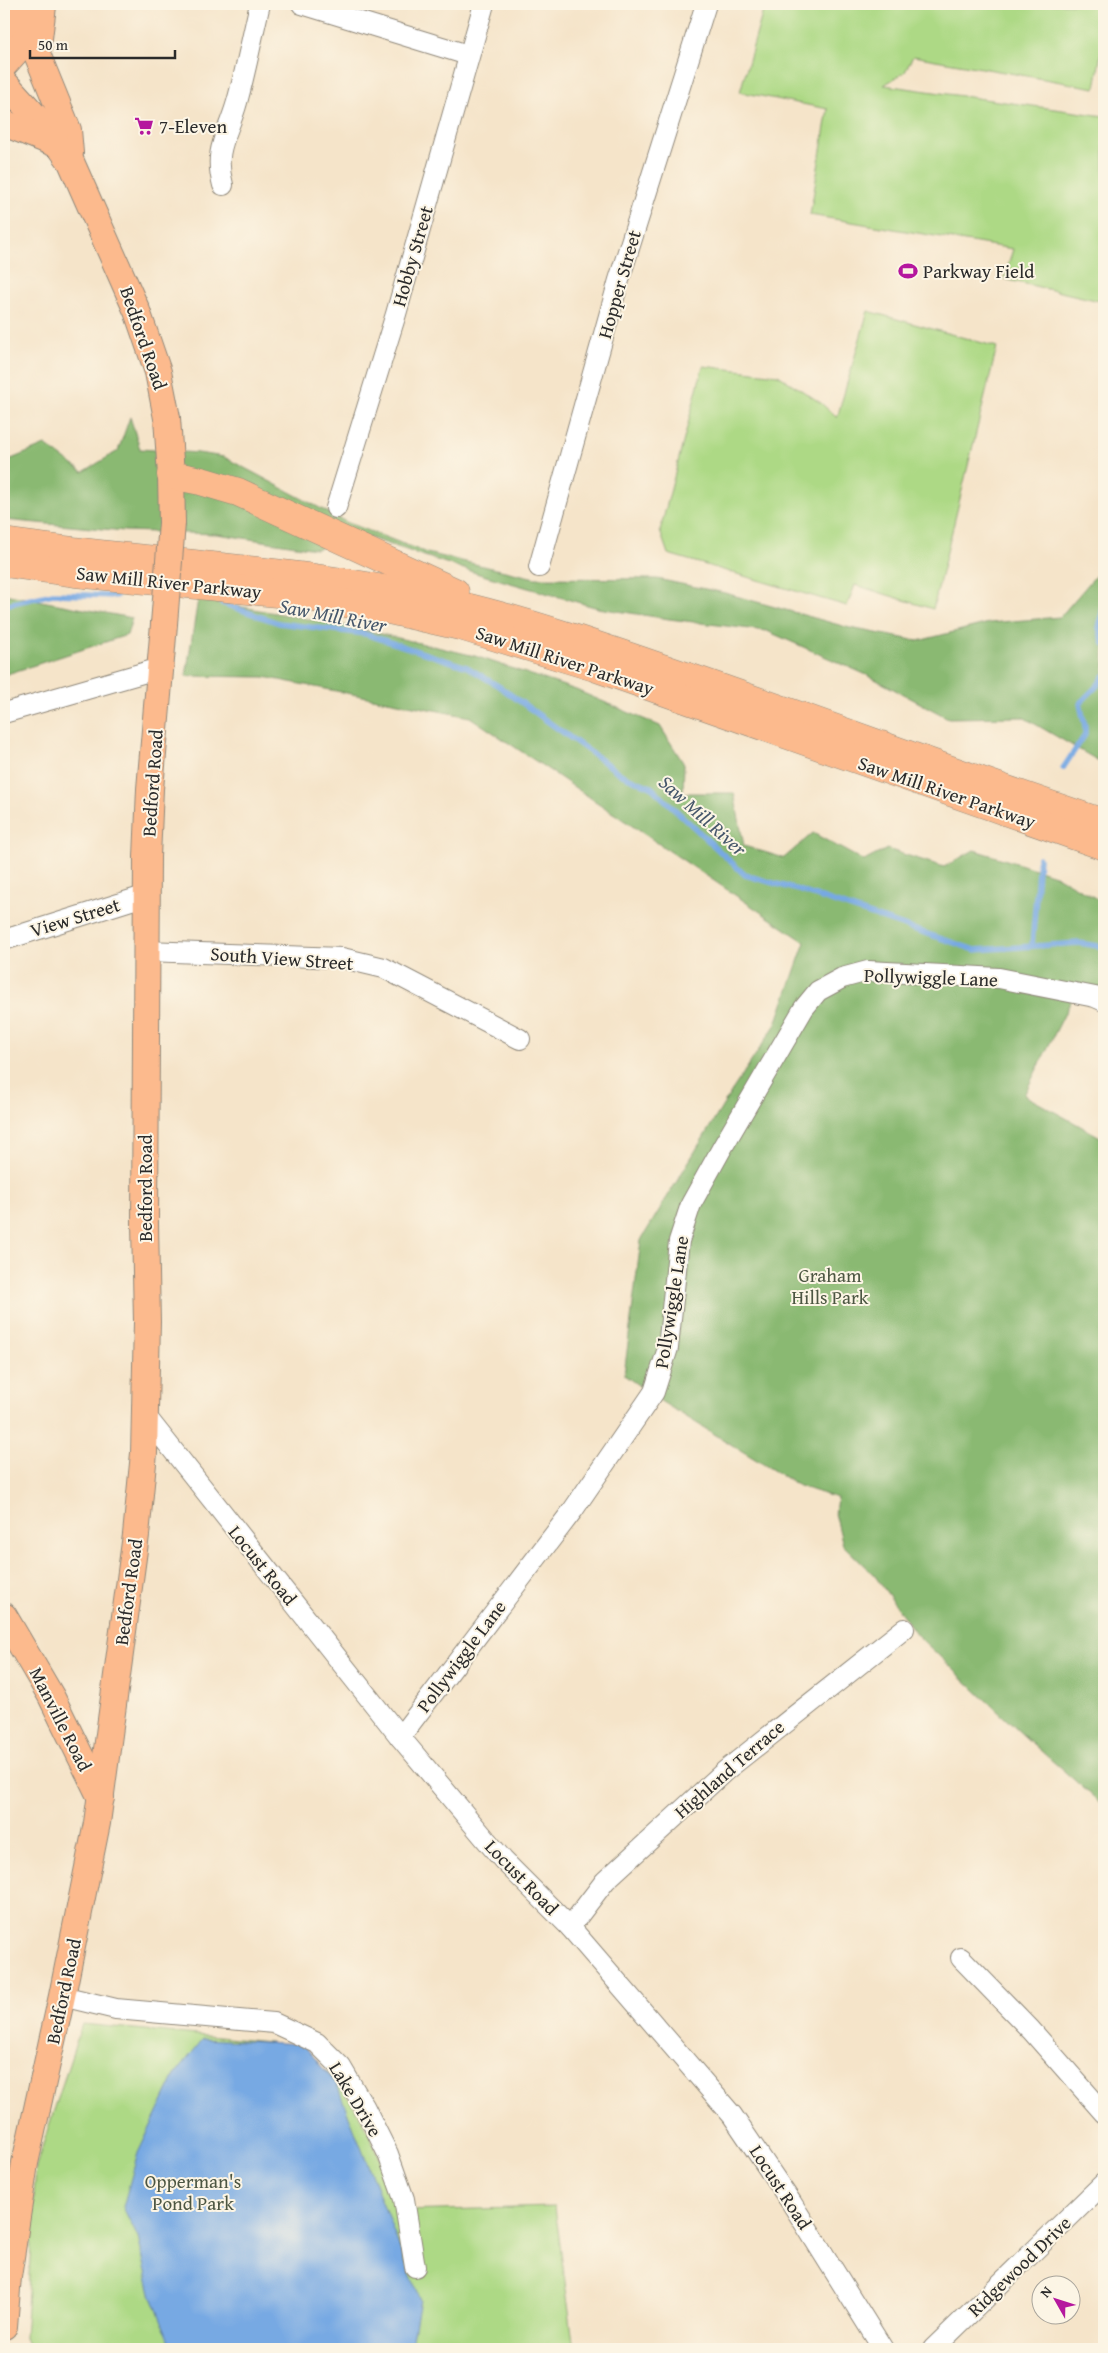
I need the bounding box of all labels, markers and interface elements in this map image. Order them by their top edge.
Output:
scale bar [30,28,175,60]
text: 50 m [38,34,69,55]
place label: 7-Eleven [159,112,227,140]
supermarket icon: 7-Eleven [133,115,155,137]
street label: Hobby Street [384,202,440,310]
street label: Hopper Street [590,226,648,342]
place label: Parkway Field [923,257,1035,285]
sports icon: Parkway Field [897,260,919,282]
street label: Bedford Road [113,283,175,394]
street label: Saw Mill River Parkway [75,558,263,606]
water label: Saw Mill River [277,590,390,640]
street label: Saw Mill River Parkway [472,618,658,702]
street label: Bedford Road [134,728,170,838]
street label: Saw Mill River Parkway [855,748,1040,836]
water label: Saw Mill River [653,768,754,863]
street label: View Street [27,890,124,944]
street label: South View Street [210,939,355,977]
street label: Pollywiggle Lane [864,961,999,993]
street label: Bedford Road [131,1133,159,1242]
street label: Pollywiggle Lane [647,1234,695,1370]
park label: Graham Hills Park [791,1261,869,1311]
street label: Locust Road [222,1519,305,1612]
street label: Bedford Road [107,1536,149,1647]
street label: Pollywiggle Lane [409,1594,513,1718]
street label: Manville Road [23,1662,100,1777]
street label: Highland Terrace [668,1713,790,1825]
street label: Locust Road [479,1833,566,1922]
street label: Bedford Road [38,1935,88,2046]
street label: Lake Drive [323,2056,389,2142]
street label: Locust Road [743,2139,819,2236]
park label: Opperman's Pond Park [145,2167,241,2217]
street label: Ridgewood Drive [961,2209,1077,2323]
north arrow [1030,2276,1080,2326]
text: N [1035,2281,1057,2302]

